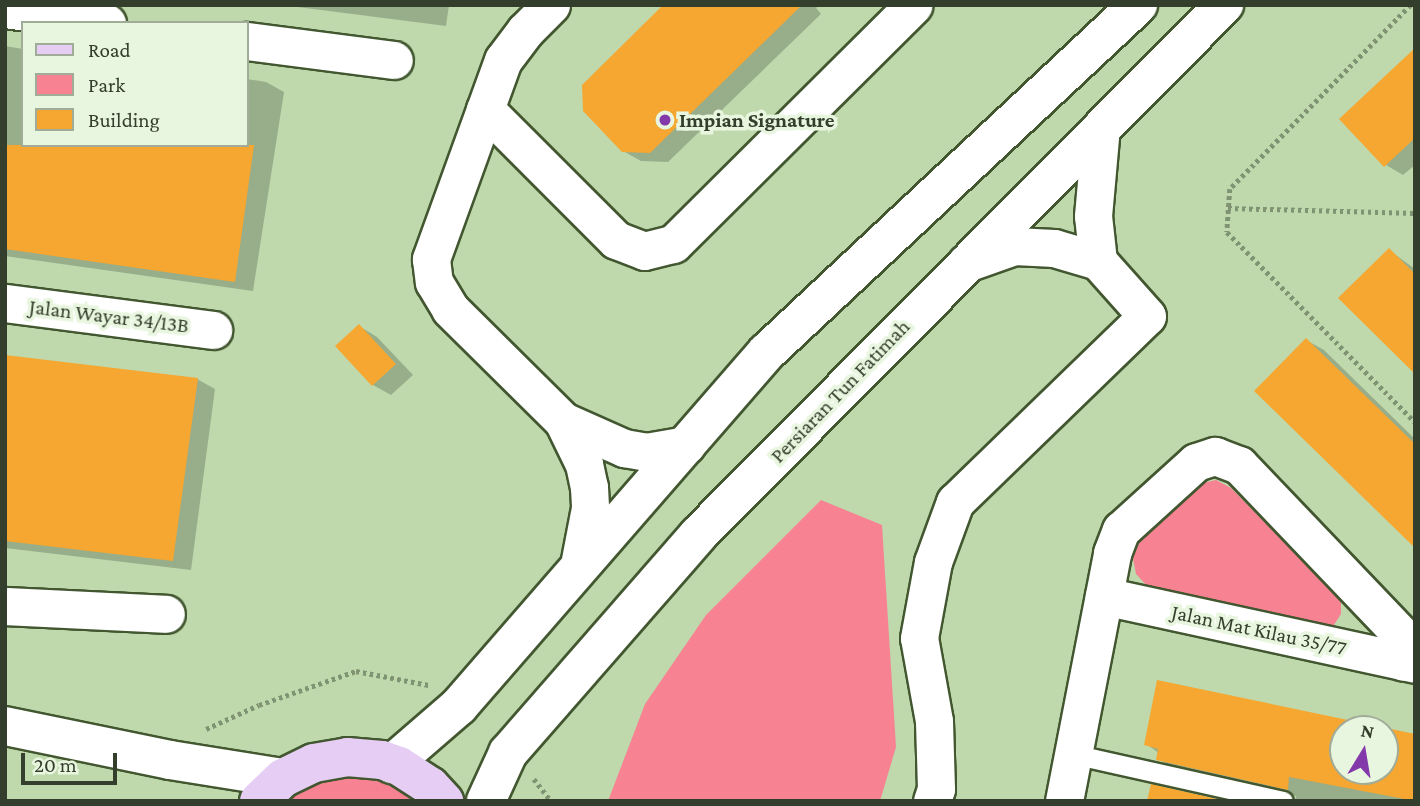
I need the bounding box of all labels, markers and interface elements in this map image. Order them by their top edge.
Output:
legend [21,21,248,147]
text: Road [88,38,131,62]
text: Park [88,73,125,97]
place label: Impian Signature [679,107,834,133]
text: Building [88,108,160,132]
marker: Impian Signature [657,112,673,128]
street label: Jalan Wayar 34/13B [28,294,190,338]
street label: Persiaran Tun Fatimah [765,314,915,468]
street label: Jalan Mat Kilau 35/77 [1169,599,1349,661]
north arrow [1329,715,1399,785]
text: N [1359,719,1376,742]
scale bar [24,740,121,784]
text: 20 m [34,753,77,777]

